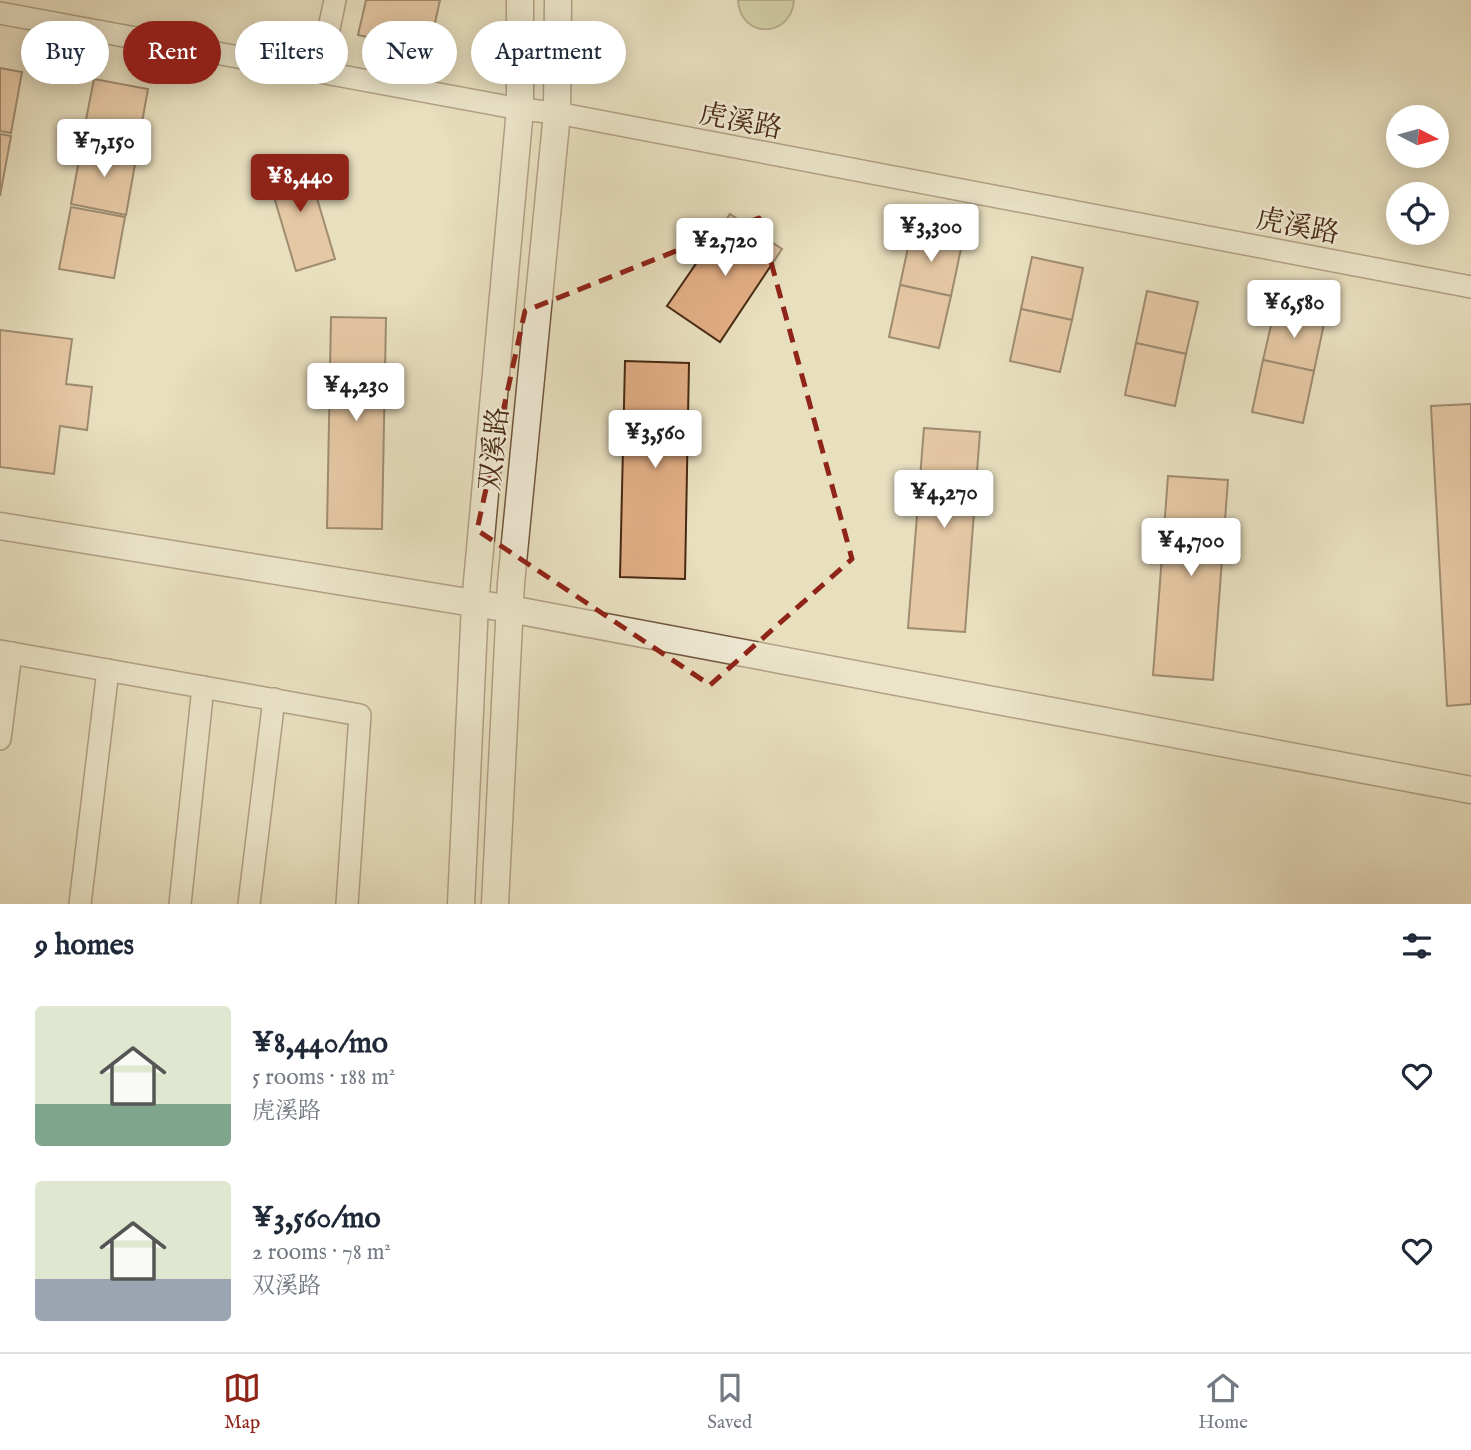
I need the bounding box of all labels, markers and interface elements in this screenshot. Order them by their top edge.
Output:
chip: Buy [21,21,109,84]
chip: Rent [123,21,221,84]
chip: Filters [235,21,348,84]
chip: New [362,21,457,84]
chip: Apartment [471,21,626,84]
street label: 虎溪路 [696,97,785,148]
north arrow [1386,105,1449,168]
map controls [1386,105,1449,245]
pin: ¥7,150 [47,120,161,179]
text: ¥7,150 [73,127,135,156]
pin: ¥8,440 [243,154,357,214]
text: ¥8,440 [267,162,333,191]
button: locate [1386,182,1449,245]
street label: 虎溪路 [1253,202,1342,253]
pin: ¥3,300 [874,204,988,264]
text: ¥3,300 [900,212,962,241]
pin: ¥2,720 [668,218,782,278]
text: ¥2,720 [692,226,758,255]
pin: ¥6,580 [1237,280,1351,340]
text: ¥6,580 [1263,288,1325,317]
pin: ¥4,230 [299,364,413,423]
text: ¥4,230 [323,371,389,400]
street label: 双溪路 [474,406,517,493]
pin: ¥3,560 [598,410,712,470]
text: ¥3,560 [625,418,685,447]
pin: ¥4,270 [887,470,1001,530]
text: ¥4,270 [910,478,978,507]
pin: ¥4,700 [1134,518,1248,578]
text: ¥4,700 [1158,526,1224,555]
text: 9 homes [35,927,134,965]
icon: filters [1398,927,1436,965]
text: ¥8,440/mo [252,1025,388,1063]
icon: home [91,1034,175,1118]
icon: heart [1398,1057,1436,1095]
text: 5 rooms · 188 m² [252,1063,395,1092]
text: 虎溪路 [252,1097,321,1126]
text: ¥3,560/mo [252,1200,381,1238]
icon: home [91,1209,175,1293]
icon: heart [1398,1232,1436,1270]
text: 2 rooms · 78 m² [252,1238,391,1267]
text: 双溪路 [252,1272,321,1301]
tab: Map [223,1369,261,1435]
tab: Saved [707,1369,752,1435]
tab: Home [1198,1369,1248,1435]

